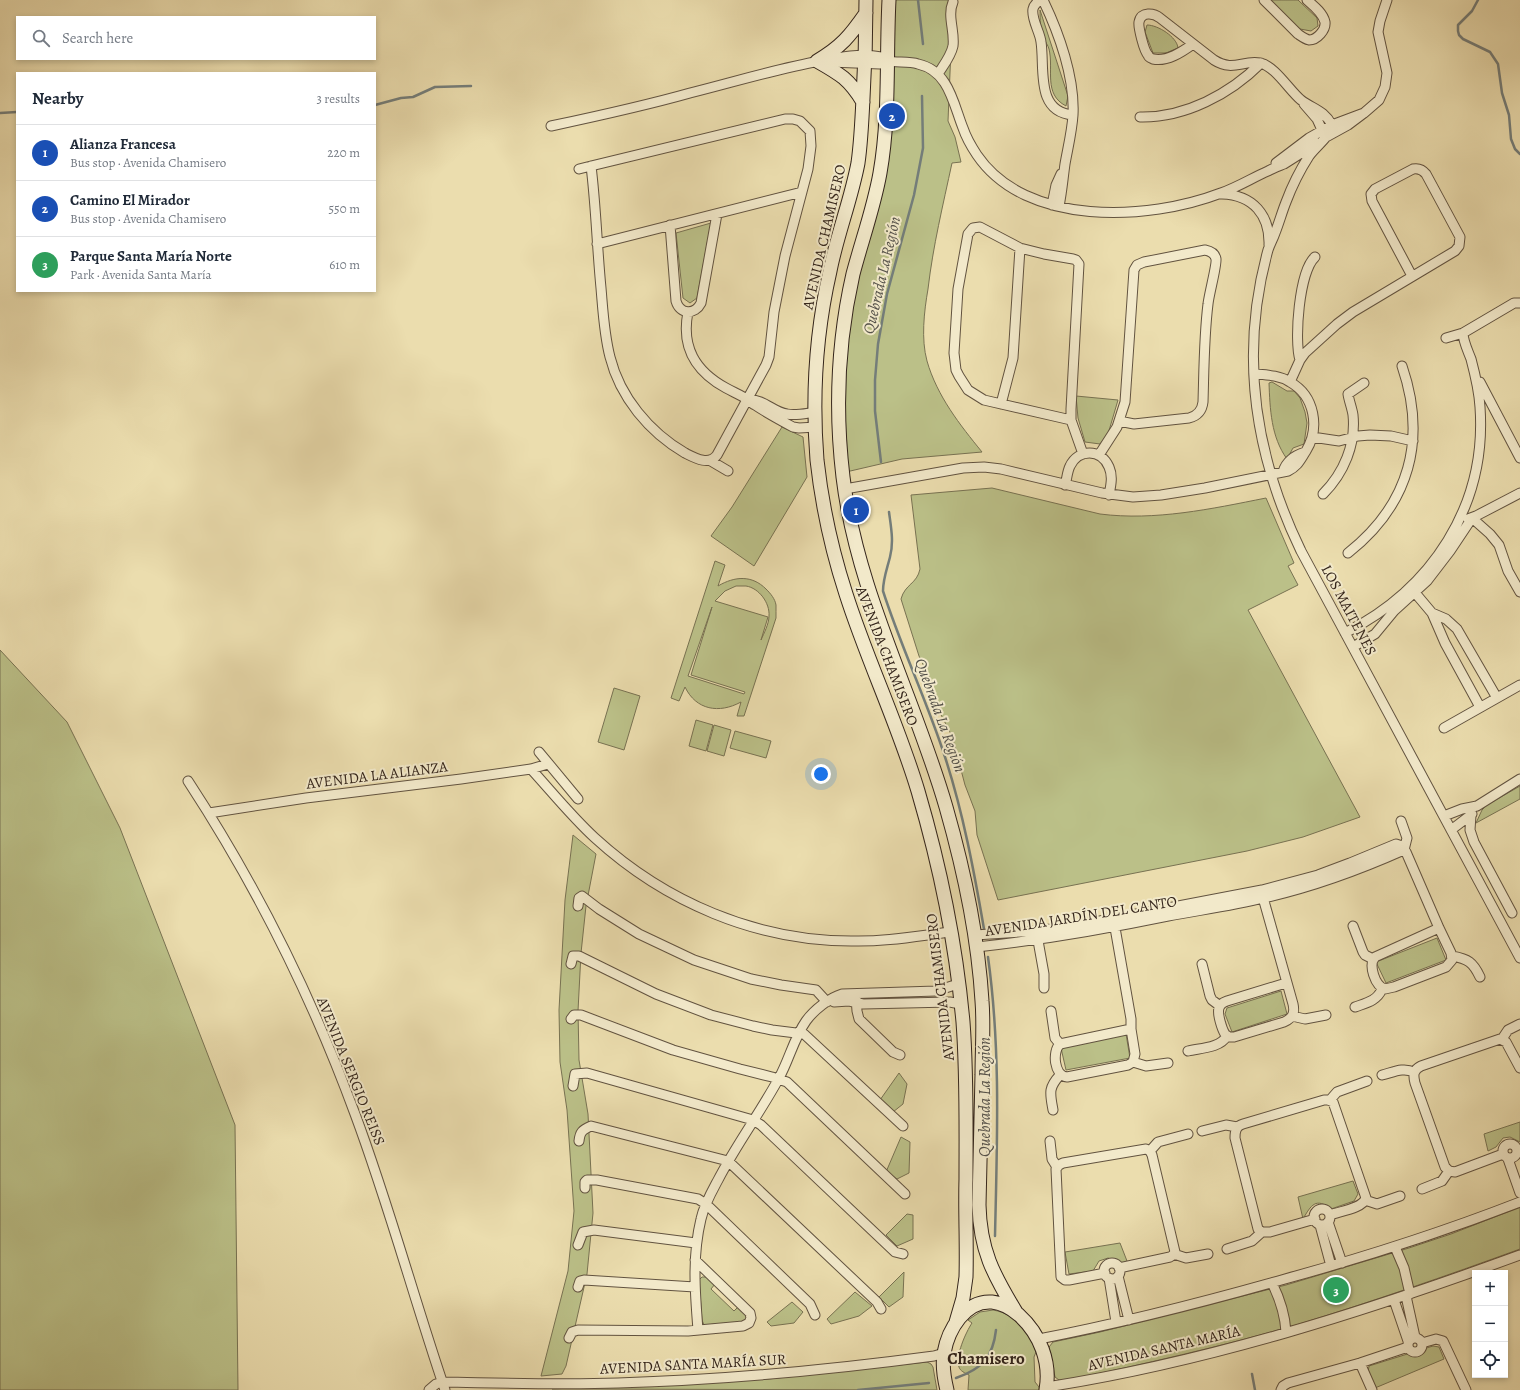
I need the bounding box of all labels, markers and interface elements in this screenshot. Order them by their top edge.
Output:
search box [16,16,376,60]
icon: search [30,27,52,49]
text: Search here [62,28,133,48]
text: Nearby [32,87,83,110]
text: 3 results [316,90,360,107]
pin: 2 [879,101,905,131]
text: Alianza Francesa [70,134,176,154]
text: 1 [43,144,47,161]
text: 220 m [327,144,360,161]
text: Bus stop · Avenida Chamisero [70,154,226,171]
street label: AVENIDA CHAMISERO [797,163,850,312]
text: Camino El Mirador [70,190,190,210]
text: 2 [42,200,48,217]
text: 550 m [329,200,360,217]
text: Bus stop · Avenida Chamisero [70,210,226,227]
water label: Quebrada La Región [858,214,906,336]
text: Parque Santa María Norte [70,246,232,266]
text: 3 [42,256,48,273]
text: 610 m [329,256,360,273]
text: Park · Avenida Santa María [70,266,212,283]
pin: 1 [843,495,869,525]
street label: LOS MAITENES [1317,561,1381,659]
street label: AVENIDA CHAMISERO [851,582,923,729]
water label: Quebrada La Región [909,655,971,775]
street label: AVENIDA LA ALIANZA [304,756,449,794]
your location [811,764,831,784]
street label: AVENIDA JARDÍN DEL CANTO [983,891,1178,941]
street label: AVENIDA CHAMISERO [921,912,959,1063]
street label: AVENIDA SERGIO REISS [312,993,390,1148]
water label: Quebrada La Región [974,1037,996,1157]
map controls [1472,1270,1508,1378]
button: + [1472,1270,1508,1306]
pin: 3 [1323,1275,1349,1305]
button: − [1472,1306,1508,1342]
street label: AVENIDA SANTA MARÍA [1085,1321,1242,1376]
button: locate [1472,1342,1508,1378]
district label: Chamisero [947,1347,1025,1370]
street label: AVENIDA SANTA MARÍA SUR [599,1349,787,1379]

